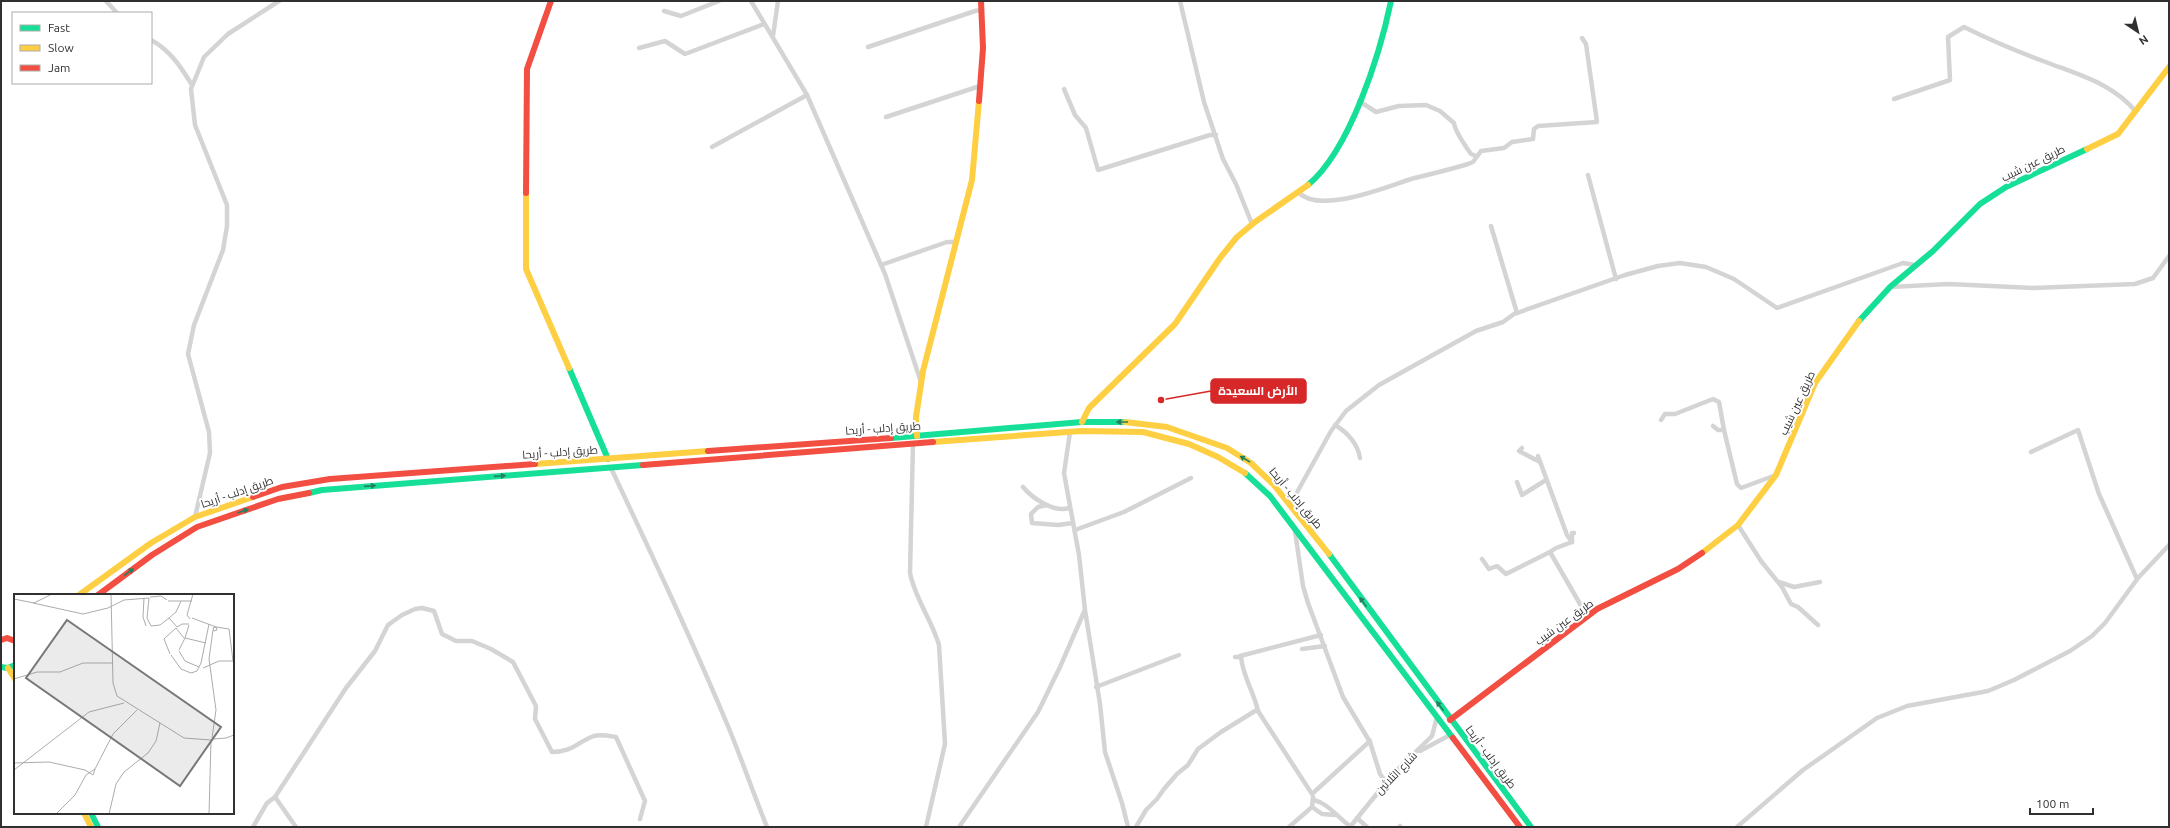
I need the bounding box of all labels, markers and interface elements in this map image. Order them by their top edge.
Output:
legend [12,12,152,84]
north arrow [2118,12,2158,52]
text: Fast [48,21,70,34]
text: N [2137,33,2151,47]
text: Slow [48,41,74,54]
text: Jam [48,61,70,74]
street label: طريق عين شيب [1999,142,2067,184]
street label: طريق عين شيب [1777,369,1818,437]
callout: الأرض السعيدة [1211,379,1306,403]
text: الأرض السعيدة [1218,384,1298,399]
street label: طريق إدلب - أريحا [845,418,921,438]
one-way arrow [1115,419,1128,425]
street label: طريق إدلب - أريحا [522,442,598,462]
one-way arrow [1240,455,1250,463]
street label: طريق إدلب - أريحا [1266,465,1326,531]
street label: طريق إدلب - أريحا [199,473,275,511]
one-way arrow [494,473,506,480]
one-way arrow [364,483,376,490]
one-way arrow [238,508,250,514]
one-way arrow [124,567,135,576]
inset map [14,594,234,814]
one-way arrow [1359,596,1367,607]
street label: طريق عين شيب [1533,597,1596,648]
one-way arrow [1436,701,1444,712]
street label: طريق إدلب - أريحا [1463,723,1519,791]
street label: شارع الثلاثين [1373,749,1421,798]
scale bar [2030,790,2093,816]
text: 100 m [2036,797,2069,810]

